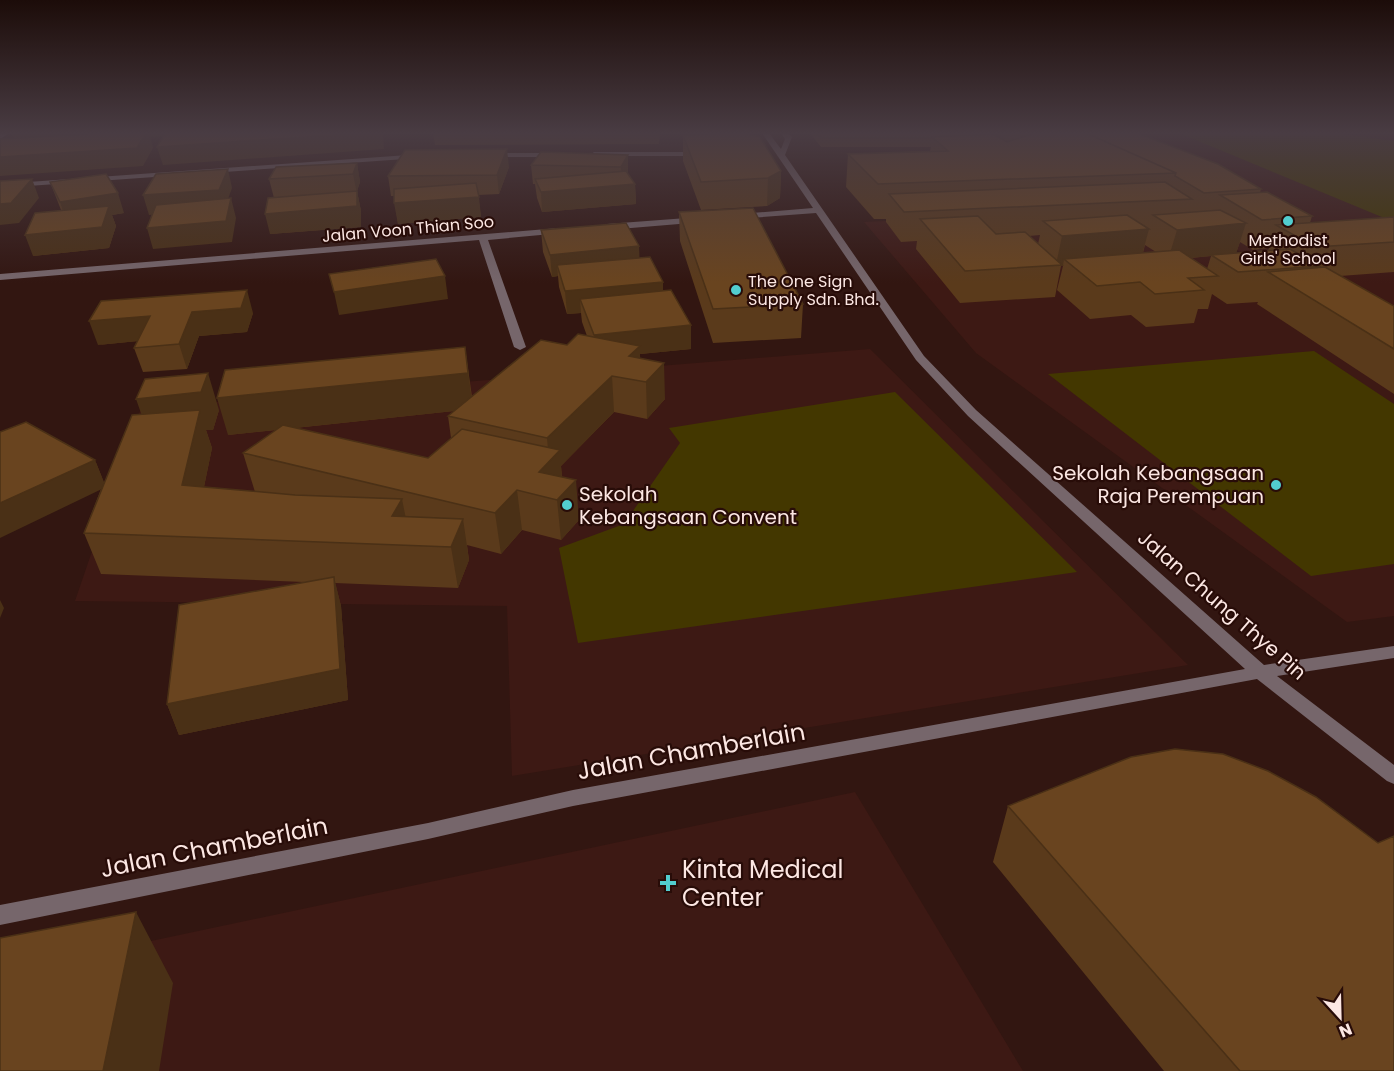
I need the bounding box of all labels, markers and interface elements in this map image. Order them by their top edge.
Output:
street label: Jalan Voon Thian Soo [321,210,495,248]
marker: Methodist Girls' School [1281,214,1295,228]
place label: Methodist Girls' School [1240,229,1336,270]
place label: The One Sign Supply Sdn. Bhd. [748,270,879,311]
marker: The One Sign Supply Sdn. Bhd. [729,283,743,297]
place label: Sekolah Kebangsaan Raja Perempuan [1052,459,1264,510]
marker: Sekolah Kebangsaan Raja Perempuan [1269,478,1283,492]
place label: Sekolah Kebangsaan Convent [579,480,797,531]
marker: Sekolah Kebangsaan Convent [560,498,574,512]
street label: Jalan Chung Thye Pin [1132,524,1312,686]
street label: Jalan Chamberlain [574,715,808,787]
street label: Jalan Chamberlain [97,809,331,885]
place label: Kinta Medical Center [682,853,843,914]
marker: Kinta Medical Center [659,874,677,892]
north arrow [1310,987,1370,1047]
text: N [1336,1018,1355,1043]

